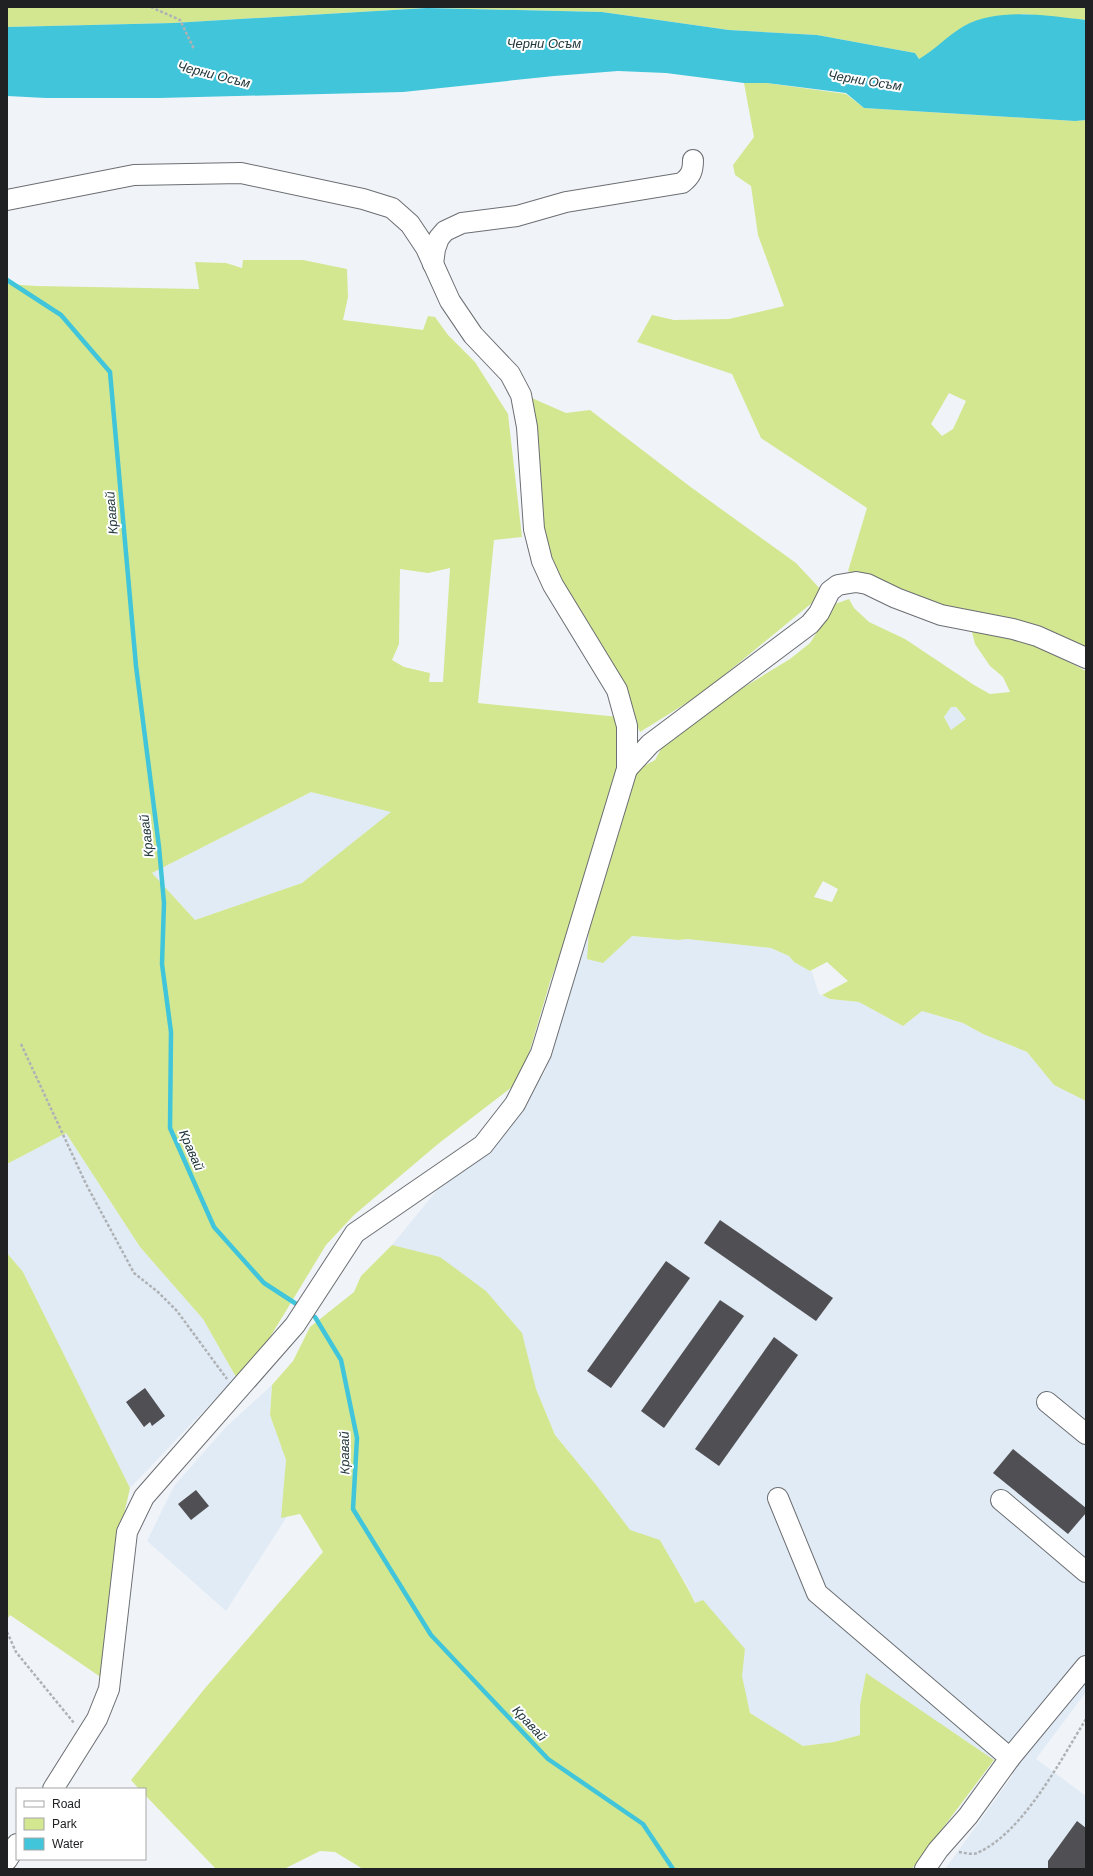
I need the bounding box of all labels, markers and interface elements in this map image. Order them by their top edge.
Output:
water label: Черни Осъм [507,36,581,51]
water label: Черни Осъм [176,58,252,91]
water label: Черни Осъм [827,67,903,94]
water label: Кравай [102,491,121,535]
water label: Кравай [136,814,157,858]
water label: Кравай [176,1127,207,1173]
water label: Кравай [337,1431,352,1475]
water label: Кравай [509,1702,550,1744]
legend [16,1788,146,1860]
text: Road [52,1797,81,1811]
text: Park [52,1817,78,1831]
text: Water [52,1837,84,1851]

